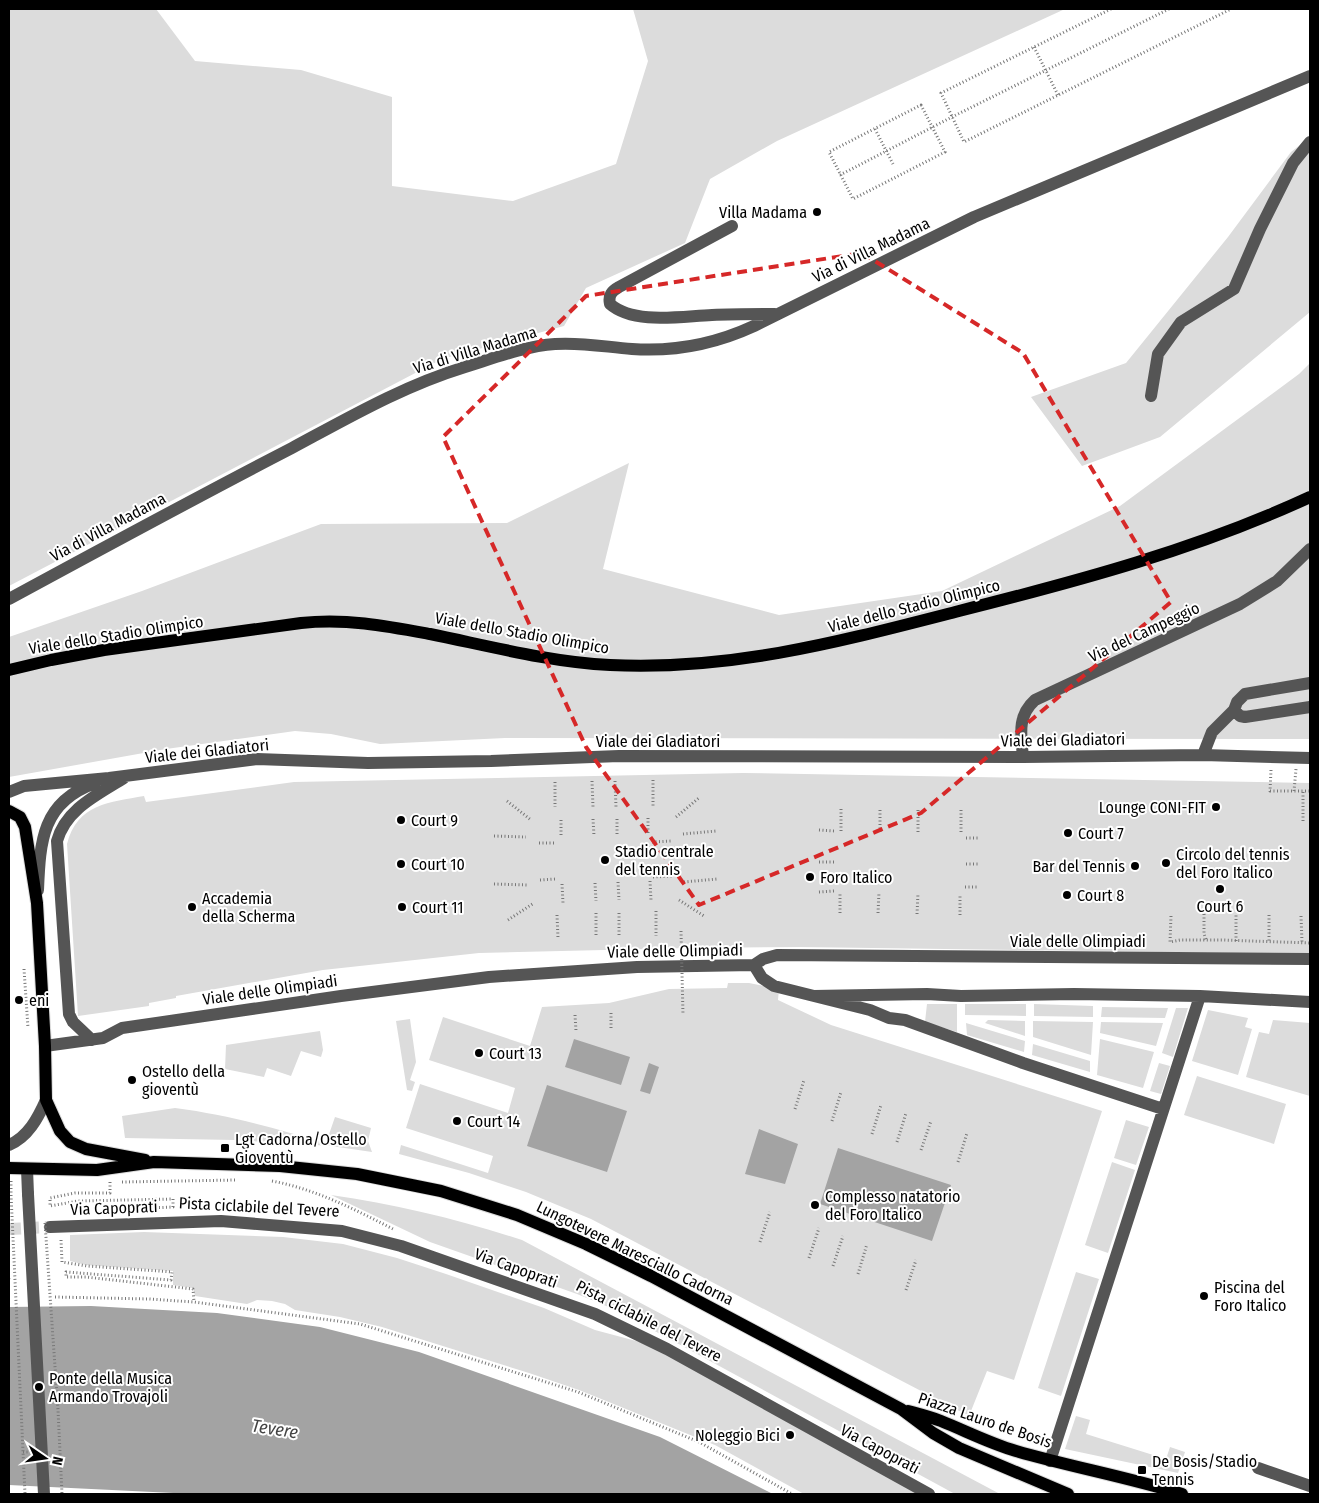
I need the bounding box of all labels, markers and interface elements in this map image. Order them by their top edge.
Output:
place label: Villa Madama [719,203,807,222]
marker: Villa Madama [811,206,823,218]
street label: Via di Villa Madama [809,213,933,287]
street label: Via di Villa Madama [411,322,539,378]
street label: Via di Villa Madama [47,488,169,565]
street label: Viale dello Stadio Olimpico [826,575,1002,637]
street label: Via del Campeggio [1085,598,1203,666]
street label: Viale dello Stadio Olimpico [433,608,611,658]
street label: Viale dello Stadio Olimpico [27,612,205,658]
street label: Viale dei Gladiatori [1001,729,1125,751]
street label: Viale dei Gladiatori [596,732,720,751]
street label: Viale dei Gladiatori [144,735,270,767]
place label: Lounge CONI-FIT [1099,798,1207,817]
marker: Lounge CONI-FIT [1210,801,1222,813]
place label: Court 9 [411,811,458,830]
marker: Court 9 [395,814,407,826]
place label: Court 7 [1078,824,1124,843]
marker: Court 7 [1062,827,1074,839]
place label: Stadio centrale del tennis [615,842,714,879]
place label: Circolo del tennis del Foro Italico [1176,845,1290,882]
marker: Stadio centrale del tennis [599,854,611,866]
place label: Court 10 [411,855,465,874]
place label: Bar del Tennis [1032,857,1125,876]
marker: Circolo del tennis del Foro Italico [1160,857,1172,869]
marker: Court 10 [395,858,407,870]
marker: Bar del Tennis [1129,860,1141,872]
place label: Foro Italico [820,868,892,887]
marker: Foro Italico [804,871,816,883]
marker: Court 6 [1214,883,1226,895]
place label: Court 8 [1077,886,1124,905]
place label: Accademia della Scherma [202,889,295,926]
marker: Court 8 [1061,889,1073,901]
place label: Court 6 [1196,897,1244,916]
place label: Court 11 [412,898,463,917]
marker: Accademia della Scherma [186,901,198,913]
marker: Court 11 [396,901,408,913]
street label: Viale delle Olimpiadi [1010,932,1146,951]
street label: Viale delle Olimpiadi [607,940,743,962]
street label: Viale delle Olimpiadi [201,971,339,1009]
place label: eni [29,991,49,1010]
marker: eni [13,994,25,1006]
place label: Court 13 [489,1044,542,1063]
marker: Court 13 [473,1047,485,1059]
place label: Ostello della gioventù [142,1062,225,1099]
marker: Ostello della gioventù [126,1074,138,1086]
place label: Court 14 [467,1112,520,1131]
marker: Court 14 [451,1115,463,1127]
place label: Lgt Cadorna/Ostello Gioventù [235,1130,367,1167]
marker: Lgt Cadorna/Ostello Gioventù [219,1142,231,1154]
place label: Complesso natatorio del Foro Italico [825,1187,960,1224]
street label: Pista ciclabile del Tevere [178,1193,340,1221]
street label: Via Capoprati [70,1197,158,1219]
street label: Lungotevere Maresciallo Cadorna [533,1197,737,1309]
marker: Complesso natatorio del Foro Italico [809,1199,821,1211]
street label: Via Capoprati [472,1244,560,1292]
street label: Pista ciclabile del Tevere [573,1276,725,1366]
place label: Piscina del Foro Italico [1214,1278,1286,1315]
marker: Piscina del Foro Italico [1198,1290,1210,1302]
place label: Ponte della Musica Armando Trovajoli [49,1369,172,1406]
marker: Ponte della Musica Armando Trovajoli [33,1381,45,1393]
street label: Piazza Lauro de Bosis [916,1388,1054,1452]
water label: Tevere [250,1414,300,1444]
street label: Via Capoprati [837,1420,923,1478]
place label: Noleggio Bici [695,1426,780,1445]
marker: Noleggio Bici [784,1429,796,1441]
north arrow [20,1433,70,1483]
place label: De Bosis/Stadio Tennis [1152,1452,1257,1489]
text: N [48,1455,66,1467]
marker: De Bosis/Stadio Tennis [1136,1464,1148,1476]

